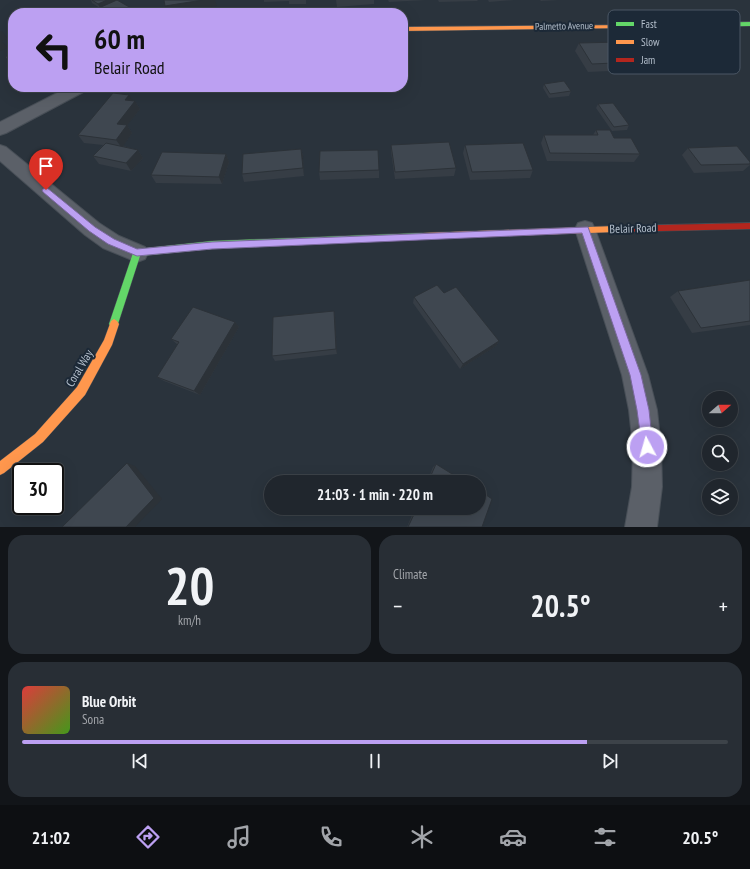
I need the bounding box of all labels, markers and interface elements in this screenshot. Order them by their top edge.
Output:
legend [608,10,740,74]
text: Fast [641,17,657,31]
street label: Palmetto Avenue [535,19,593,33]
text: 60 m [94,20,145,57]
icon: left [28,24,80,76]
text: Slow [641,35,660,49]
text: Jam [640,53,655,67]
text: Belair Road [94,56,165,79]
pin [29,149,63,190]
icon: arrive [35,155,57,177]
street label: Belair Road [609,220,657,236]
street label: Coral Way [62,346,96,389]
north arrow [702,391,738,427]
map controls [702,391,738,515]
position arrow [626,426,668,468]
button: search [702,435,738,471]
speed limit sign: 30 [12,463,64,515]
button: layers [702,479,738,515]
text: 21:03 · 1 min · 220 m [317,485,433,504]
text: 20 [165,552,214,619]
text: Climate [393,566,427,583]
text: 20.5° [530,586,591,625]
text: − [393,592,402,620]
text: + [719,592,728,620]
text: km/h [178,612,201,629]
text: Blue Orbit [82,692,136,711]
text: Sona [82,711,104,728]
icon: previous [129,750,151,772]
icon: pause [364,750,386,772]
icon: next [599,750,621,772]
icon: directions [134,823,162,851]
icon: music [225,823,253,851]
icon: phone [317,823,345,851]
icon: climate [408,823,436,851]
icon: car [499,823,527,851]
icon: filters [591,823,619,851]
text: 21:02 [32,826,71,849]
text: 20.5° [682,826,718,849]

